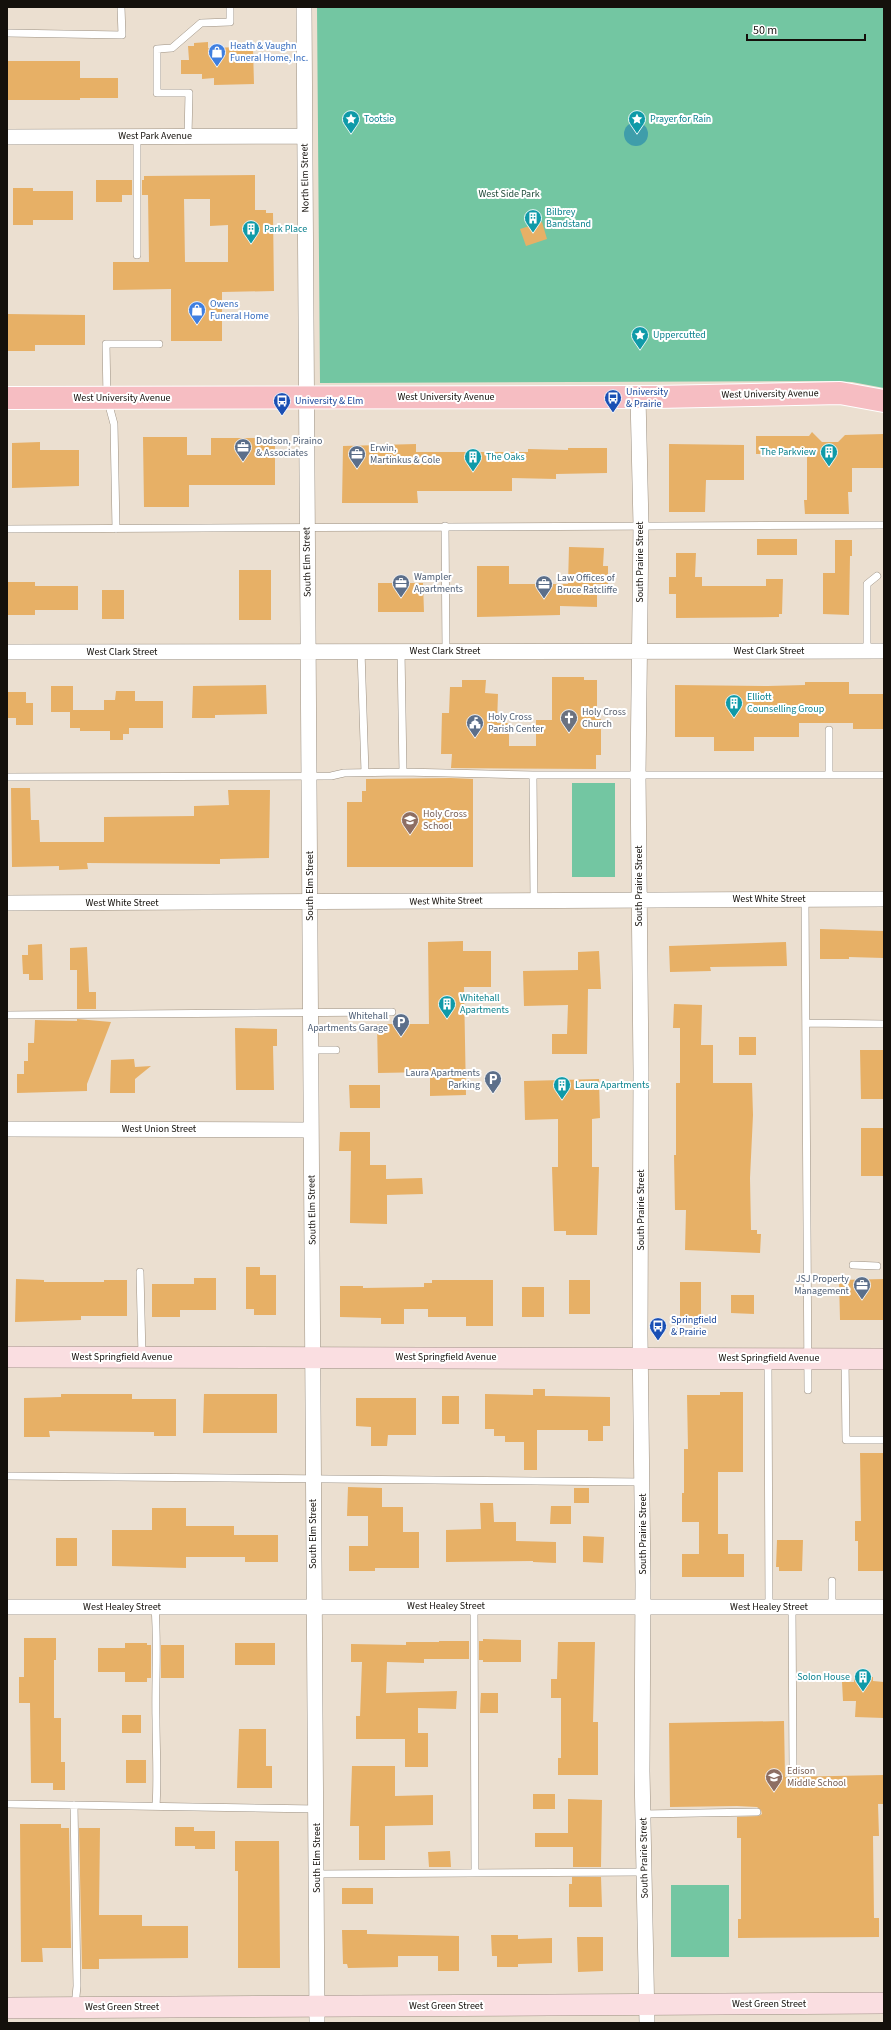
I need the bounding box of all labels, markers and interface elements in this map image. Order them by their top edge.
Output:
scale bar [747,16,865,42]
text: 50 m [753,22,777,39]
place label: Heath & Vaughn Funeral Home, Inc. [230,39,308,65]
shop icon: Heath & Vaughn Funeral Home, Inc. [207,42,227,67]
place icon: Tootsie [341,109,361,134]
place icon: Prayer for Rain [627,109,647,134]
place label: Tootsie [364,112,394,126]
place label: Prayer for Rain [650,112,711,126]
street label: West Park Avenue [118,129,192,143]
street label: North Elm Street [297,143,313,213]
park label: West Side Park [478,187,540,201]
place label: Bilbrey Bandstand [546,205,591,231]
building icon: Bilbrey Bandstand [523,208,543,233]
building icon: Park Place [241,219,261,244]
place label: Park Place [264,222,307,236]
place label: Owens Funeral Home [210,297,269,323]
shop icon: Owens Funeral Home [187,300,207,325]
place icon: Uppercutted [630,325,650,350]
place label: Uppercutted [653,328,706,342]
place label: University & Prairie [626,385,668,411]
street label: West University Avenue [721,386,819,402]
bus stop icon: University & Prairie [603,388,623,413]
street label: West University Avenue [397,390,495,404]
street label: West University Avenue [73,391,171,405]
bus stop icon: University & Elm [272,391,292,416]
place label: University & Elm [295,394,363,408]
place label: Dodson, Piraino & Associates [256,434,322,460]
office icon: Dodson, Piraino & Associates [233,437,253,462]
place label: Erwin, Martinkus & Cole [370,441,440,467]
building icon: The Parkview [819,442,839,467]
office icon: Erwin, Martinkus & Cole [347,444,367,469]
place label: The Parkview [760,445,816,459]
building icon: The Oaks [463,447,483,472]
place label: The Oaks [486,450,525,464]
street label: South Prairie Street [633,521,647,603]
street label: South Elm Street [299,526,315,597]
place label: Wampler Apartments [414,570,463,596]
place label: Law Offices of Bruce Ratcliffe [557,571,617,597]
office icon: Wampler Apartments [391,573,411,598]
office icon: Law Offices of Bruce Ratcliffe [534,574,554,599]
street label: West Clark Street [410,644,481,658]
street label: West Clark Street [734,644,805,658]
street label: West Clark Street [87,645,158,659]
place label: Elliott Counselling Group [747,690,825,716]
building icon: Elliott Counselling Group [724,693,744,718]
place label: Holy Cross Church [582,705,626,731]
church icon: Holy Cross Church [559,708,579,733]
place label: Holy Cross Parish Center [488,710,544,736]
public building icon: Holy Cross Parish Center [465,713,485,738]
place label: Holy Cross School [423,807,467,833]
school or university icon: Holy Cross School [400,810,420,835]
street label: South Prairie Street [632,845,646,927]
street label: South Elm Street [303,850,317,921]
street label: West White Street [732,892,806,906]
street label: West White Street [409,893,483,909]
street label: West White Street [85,896,159,910]
place label: Whitehall Apartments [460,991,509,1017]
building icon: Whitehall Apartments [437,994,457,1019]
place label: Whitehall Apartments Garage [308,1009,388,1035]
parking icon: Whitehall Apartments Garage [391,1012,411,1037]
place label: Laura Apartments Parking [405,1066,480,1092]
parking icon: Laura Apartments Parking [483,1069,503,1094]
building icon: Laura Apartments [552,1075,572,1100]
place label: Laura Apartments [575,1078,650,1092]
street label: West Union Street [122,1122,197,1136]
street label: South Prairie Street [634,1169,648,1251]
street label: South Elm Street [304,1174,320,1245]
place label: JSJ Property Management [794,1272,850,1298]
office icon: JSJ Property Management [852,1275,872,1300]
place label: Springfield & Prairie [671,1313,717,1339]
bus stop icon: Springfield & Prairie [648,1316,668,1341]
street label: West Springfield Avenue [72,1350,172,1364]
street label: West Springfield Avenue [396,1350,496,1364]
street label: West Springfield Avenue [719,1351,819,1365]
street label: South Prairie Street [636,1493,650,1575]
street label: South Elm Street [306,1498,320,1569]
street label: West Healey Street [407,1599,486,1613]
street label: West Healey Street [83,1600,162,1614]
street label: West Healey Street [730,1600,809,1614]
building icon: Solon House [853,1667,873,1692]
place label: Solon House [797,1670,850,1684]
place label: Edison Middle School [787,1764,847,1790]
school or university icon: Edison Middle School [764,1767,784,1792]
street label: South Prairie Street [636,1817,652,1899]
street label: South Elm Street [310,1822,324,1893]
street label: West Green Street [732,1997,807,2011]
street label: West Green Street [409,1999,484,2013]
street label: West Green Street [85,2000,160,2014]

